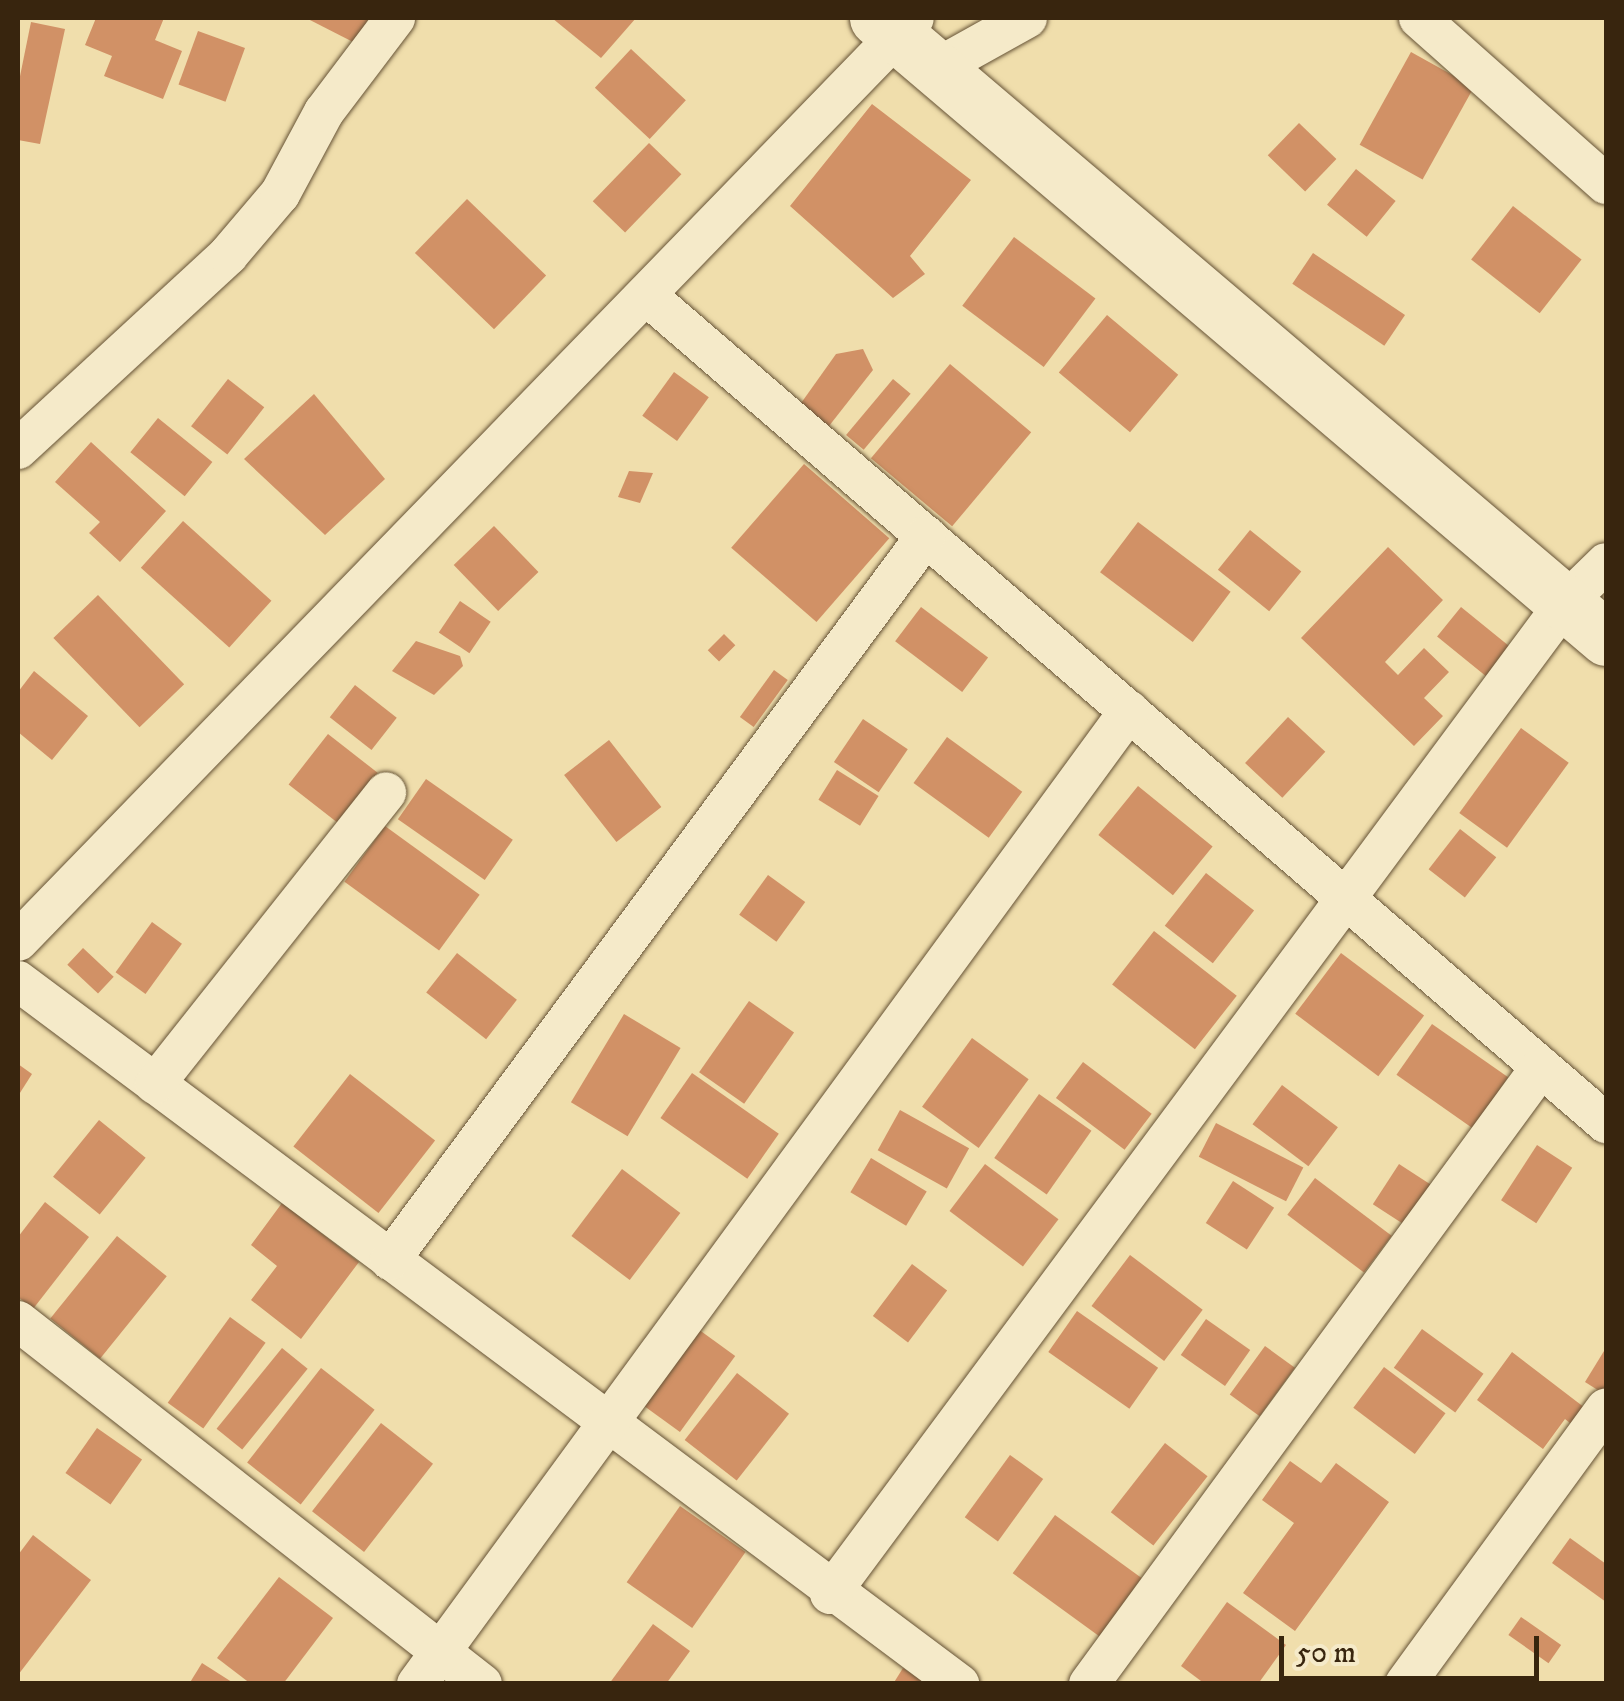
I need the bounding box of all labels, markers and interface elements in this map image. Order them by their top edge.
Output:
scale bar [1284,1616,1544,1678]
text: 50 m [1296,1635,1356,1672]

